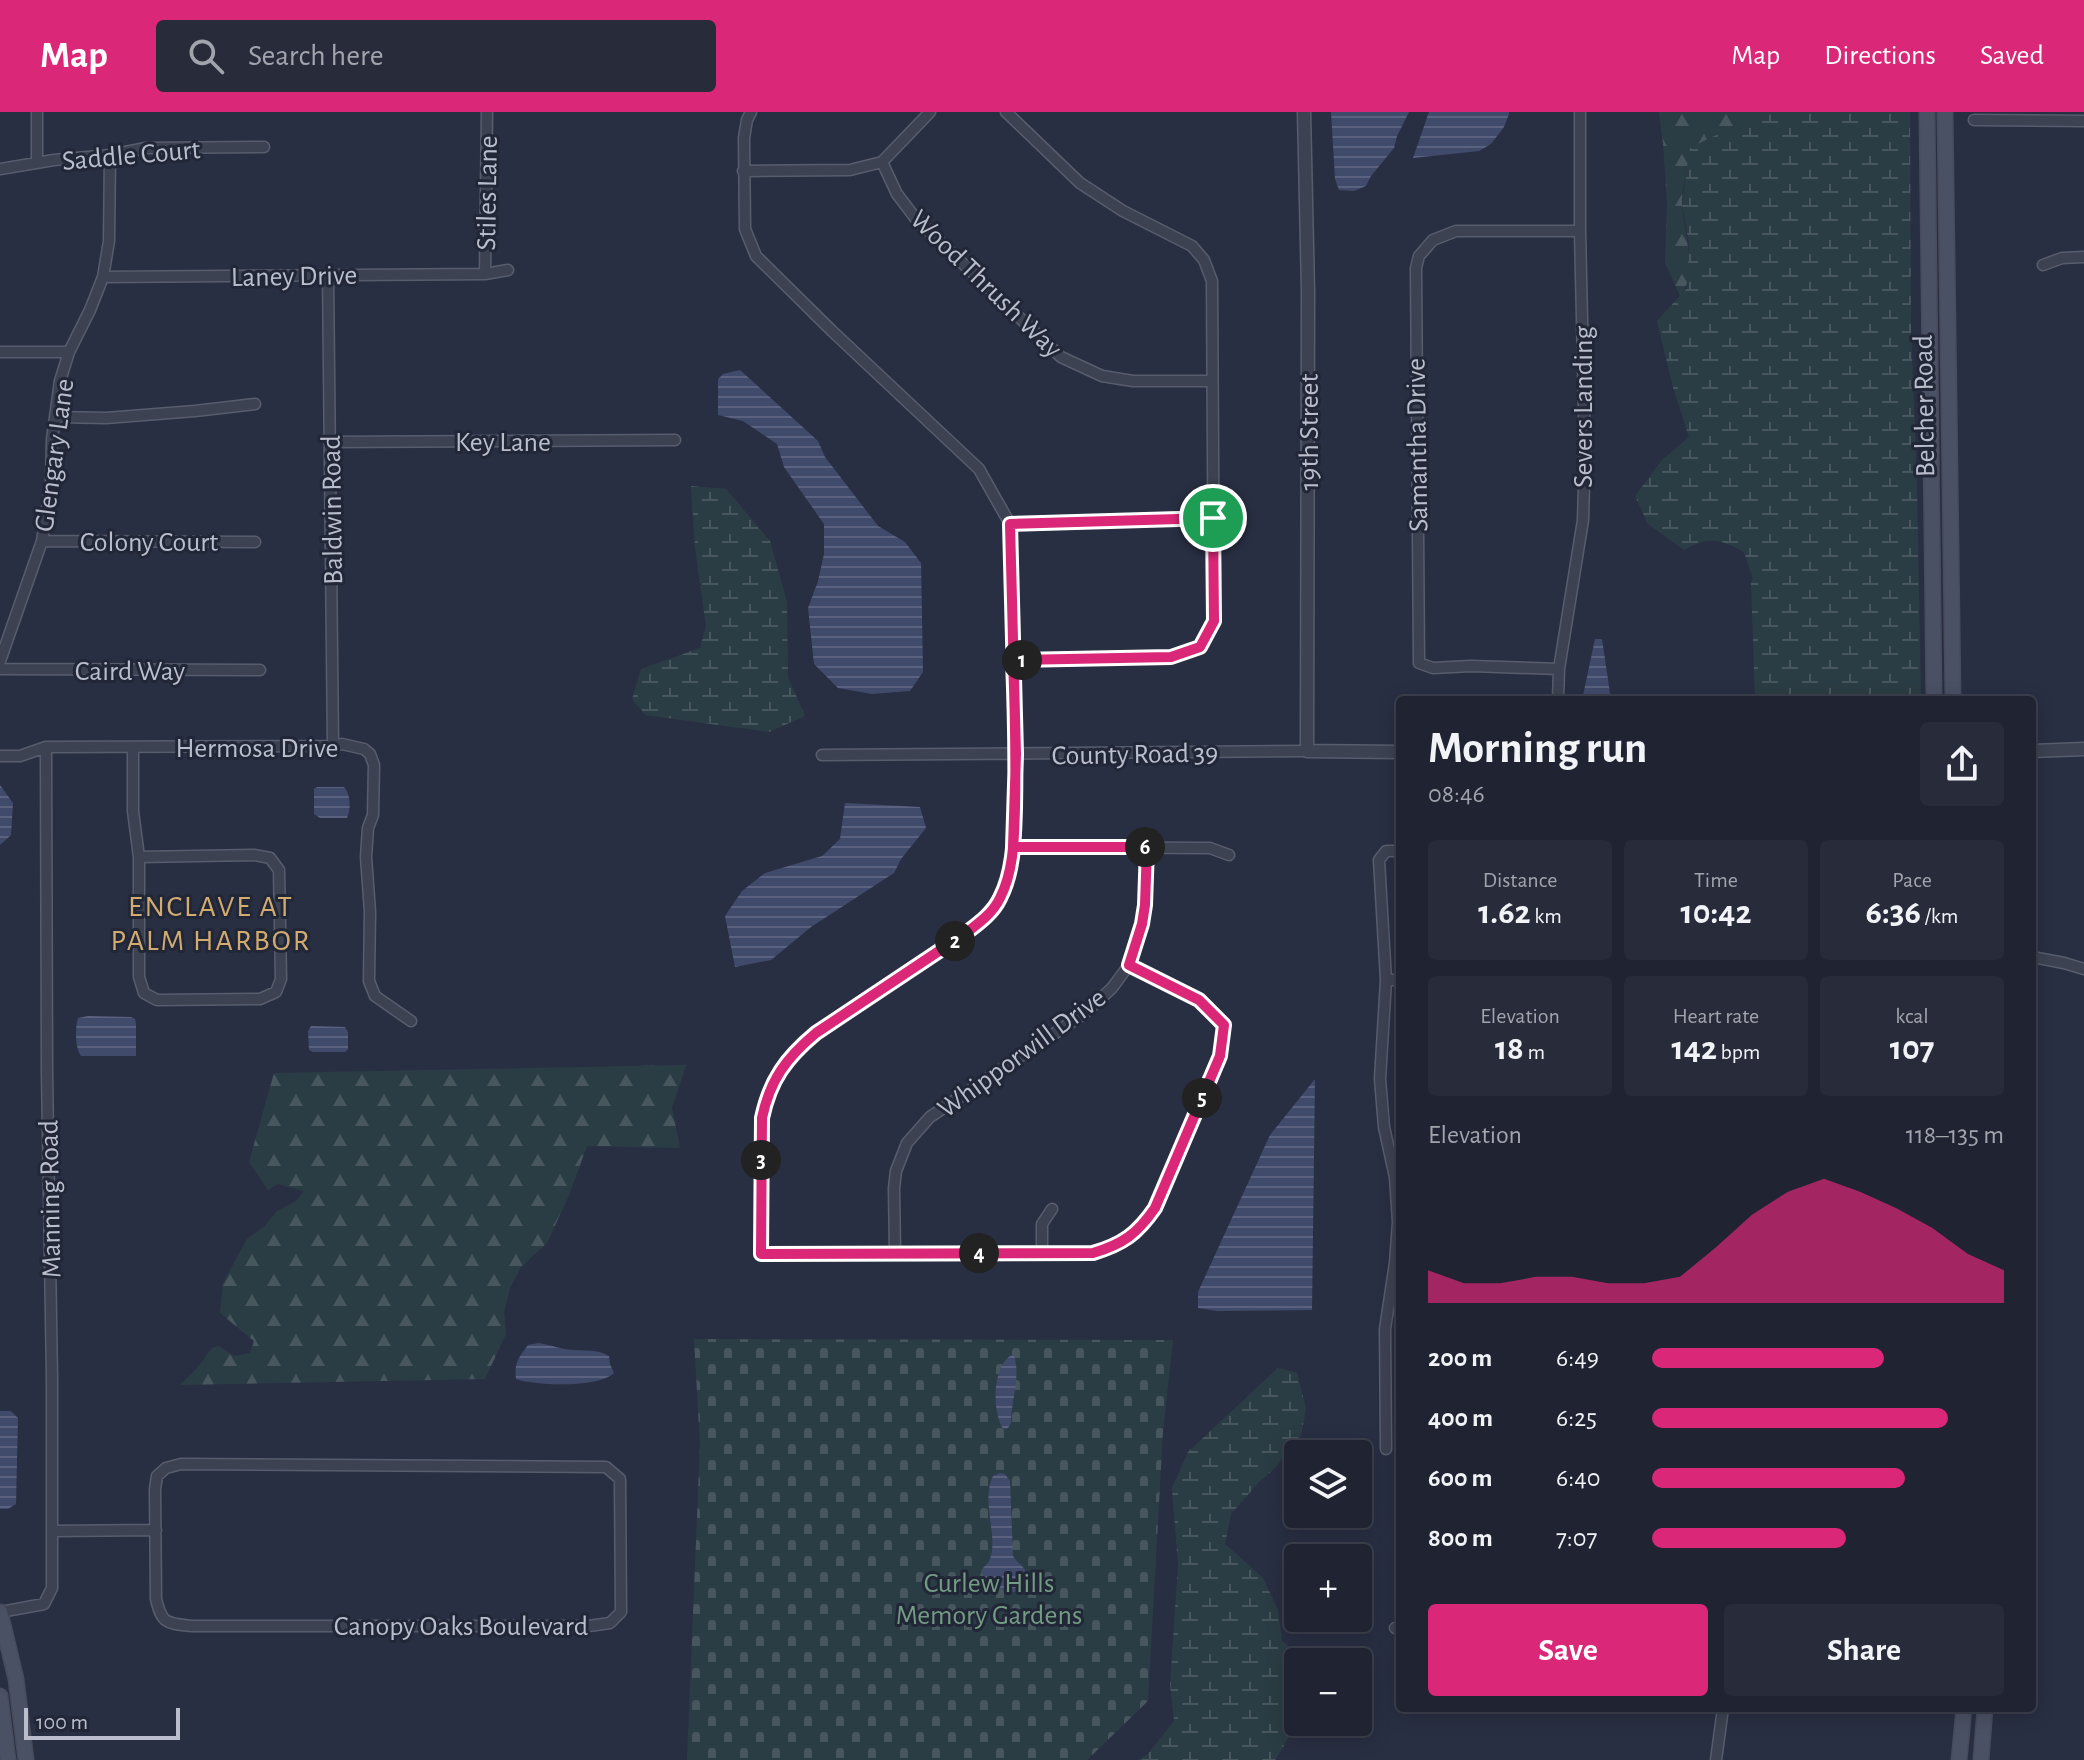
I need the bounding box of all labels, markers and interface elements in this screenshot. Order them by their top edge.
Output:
search box [156,20,716,92]
icon: search [184,34,228,78]
text: Map [40,37,108,75]
text: Search here [248,41,384,71]
text: Map [1731,42,1780,70]
text: Directions [1824,42,1936,70]
text: Saved [1980,42,2044,70]
street label: Stiles Lane [473,135,503,251]
street label: Saddle Court [61,136,202,176]
street label: Wood Thrush Way [904,205,1067,364]
street label: Laney Drive [231,262,358,292]
street label: Severs Landing [1570,326,1598,488]
street label: Belcher Road [1910,335,1940,477]
street label: Samantha Drive [1402,358,1434,532]
street label: 19th Street [1296,374,1324,490]
street label: Glengary Lane [30,377,80,534]
street label: Key Lane [455,429,551,457]
street label: Baldwin Road [318,435,348,585]
pin [1179,484,1247,552]
icon: arrive [1191,496,1235,540]
street label: Colony Court [80,529,218,557]
pin: 1 [1002,640,1042,680]
text: 1 [1018,649,1026,671]
street label: Caird Way [75,658,185,686]
button: share [1920,722,2004,806]
text: Morning run [1428,727,1647,771]
street label: Hermosa Drive [176,735,338,763]
street label: County Road 39 [1051,740,1219,770]
text: 08:46 [1428,781,1485,807]
pin: 6 [1125,827,1165,867]
text: 6 [1140,836,1150,858]
text: Distance [1483,869,1557,891]
text: Time [1694,869,1738,891]
text: Pace [1892,869,1932,891]
district label: ENCLAVE AT PALM HARBOR [111,892,311,956]
text: 1.62 [1478,896,1531,930]
text: 10:42 [1681,896,1751,930]
text: 6:36 [1866,896,1921,930]
text: km [1531,905,1562,927]
text: /km [1921,905,1958,927]
pin: 2 [935,921,975,961]
text: 2 [950,930,960,952]
street label: Whipporwill Drive [933,984,1111,1124]
text: Elevation [1480,1005,1560,1027]
text: Heart rate [1673,1005,1759,1027]
text: kcal [1895,1005,1929,1027]
text: 18 [1495,1032,1524,1066]
text: 142 [1672,1032,1717,1066]
text: 107 [1890,1032,1934,1066]
text: m [1524,1041,1545,1063]
text: bpm [1717,1041,1760,1063]
pin: 5 [1182,1078,1222,1118]
text: 5 [1197,1087,1207,1109]
street label: Manning Road [36,1120,66,1278]
text: Elevation [1428,1122,1522,1148]
text: 118–135 m [1906,1122,2004,1148]
pin: 3 [741,1140,781,1180]
text: 3 [756,1149,766,1171]
pin: 4 [959,1233,999,1273]
text: 4 [973,1242,985,1264]
text: 200 m [1428,1345,1492,1371]
text: 6:49 [1556,1345,1599,1371]
text: 400 m [1428,1405,1493,1431]
text: 6:25 [1556,1405,1597,1431]
map controls [1284,1440,1372,1736]
button: layers [1284,1440,1372,1528]
text: 600 m [1428,1465,1493,1491]
text: 6:40 [1556,1465,1600,1491]
text: 800 m [1428,1525,1493,1551]
text: 7:07 [1556,1525,1597,1551]
button: + [1284,1544,1372,1632]
park label: Curlew Hills Memory Gardens [896,1570,1082,1630]
button: Save [1428,1604,1708,1696]
button: Share [1724,1604,2004,1696]
street label: Canopy Oaks Boulevard [334,1613,588,1641]
button: − [1284,1648,1372,1736]
scale bar [24,1704,180,1740]
text: 100 m [36,1711,88,1733]

